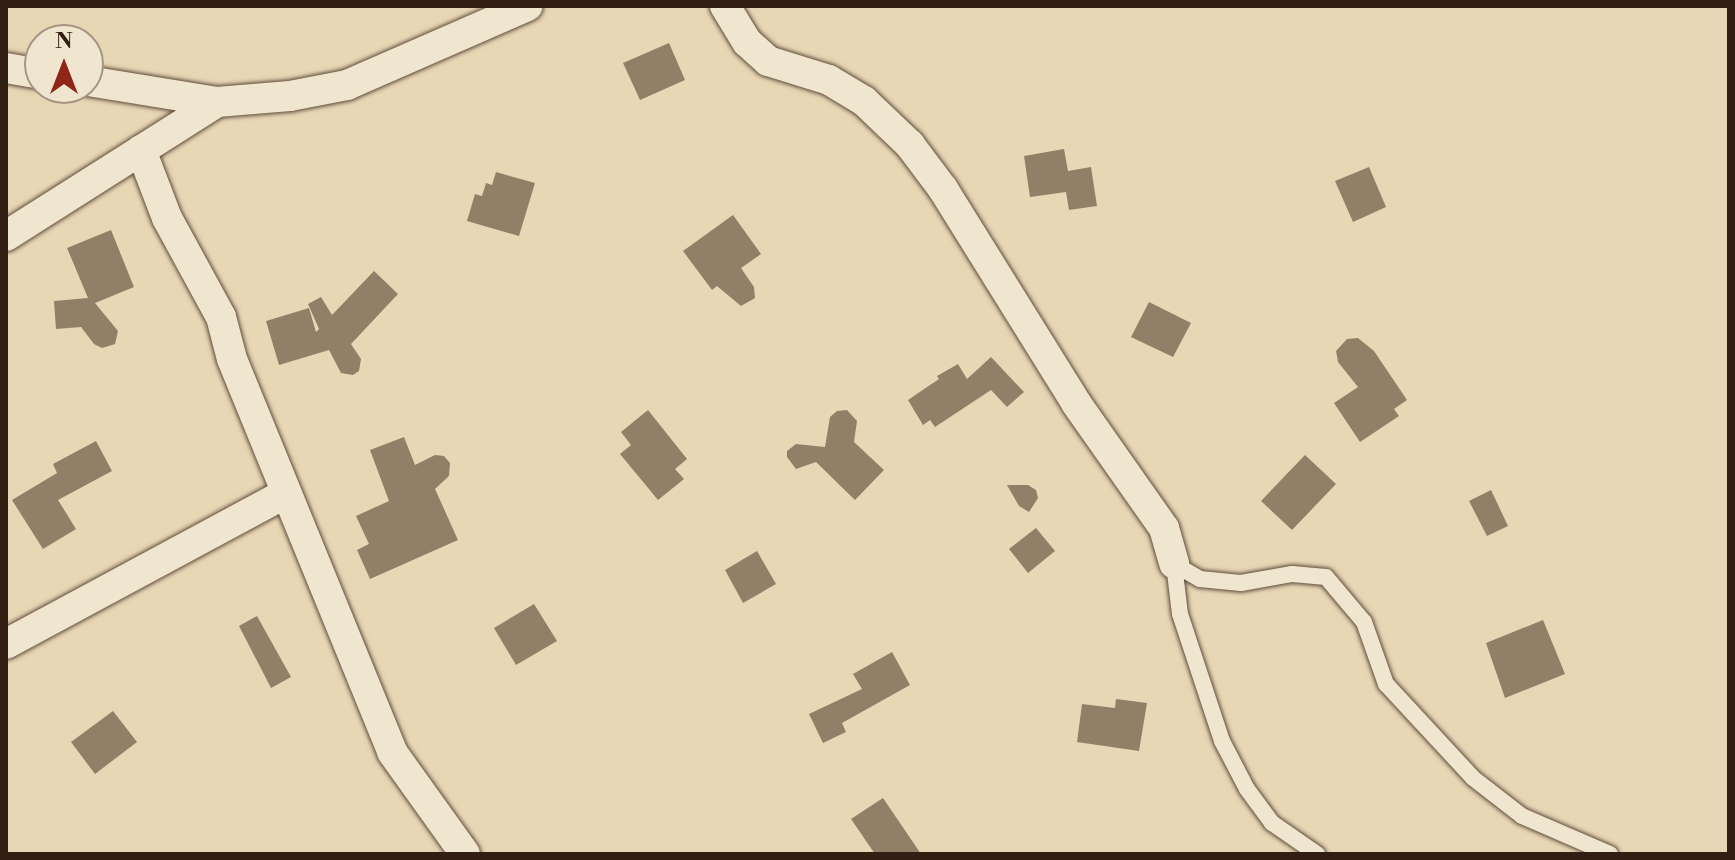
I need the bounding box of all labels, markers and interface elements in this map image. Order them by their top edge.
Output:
north arrow [24,24,104,104]
text: N [55,28,73,55]

